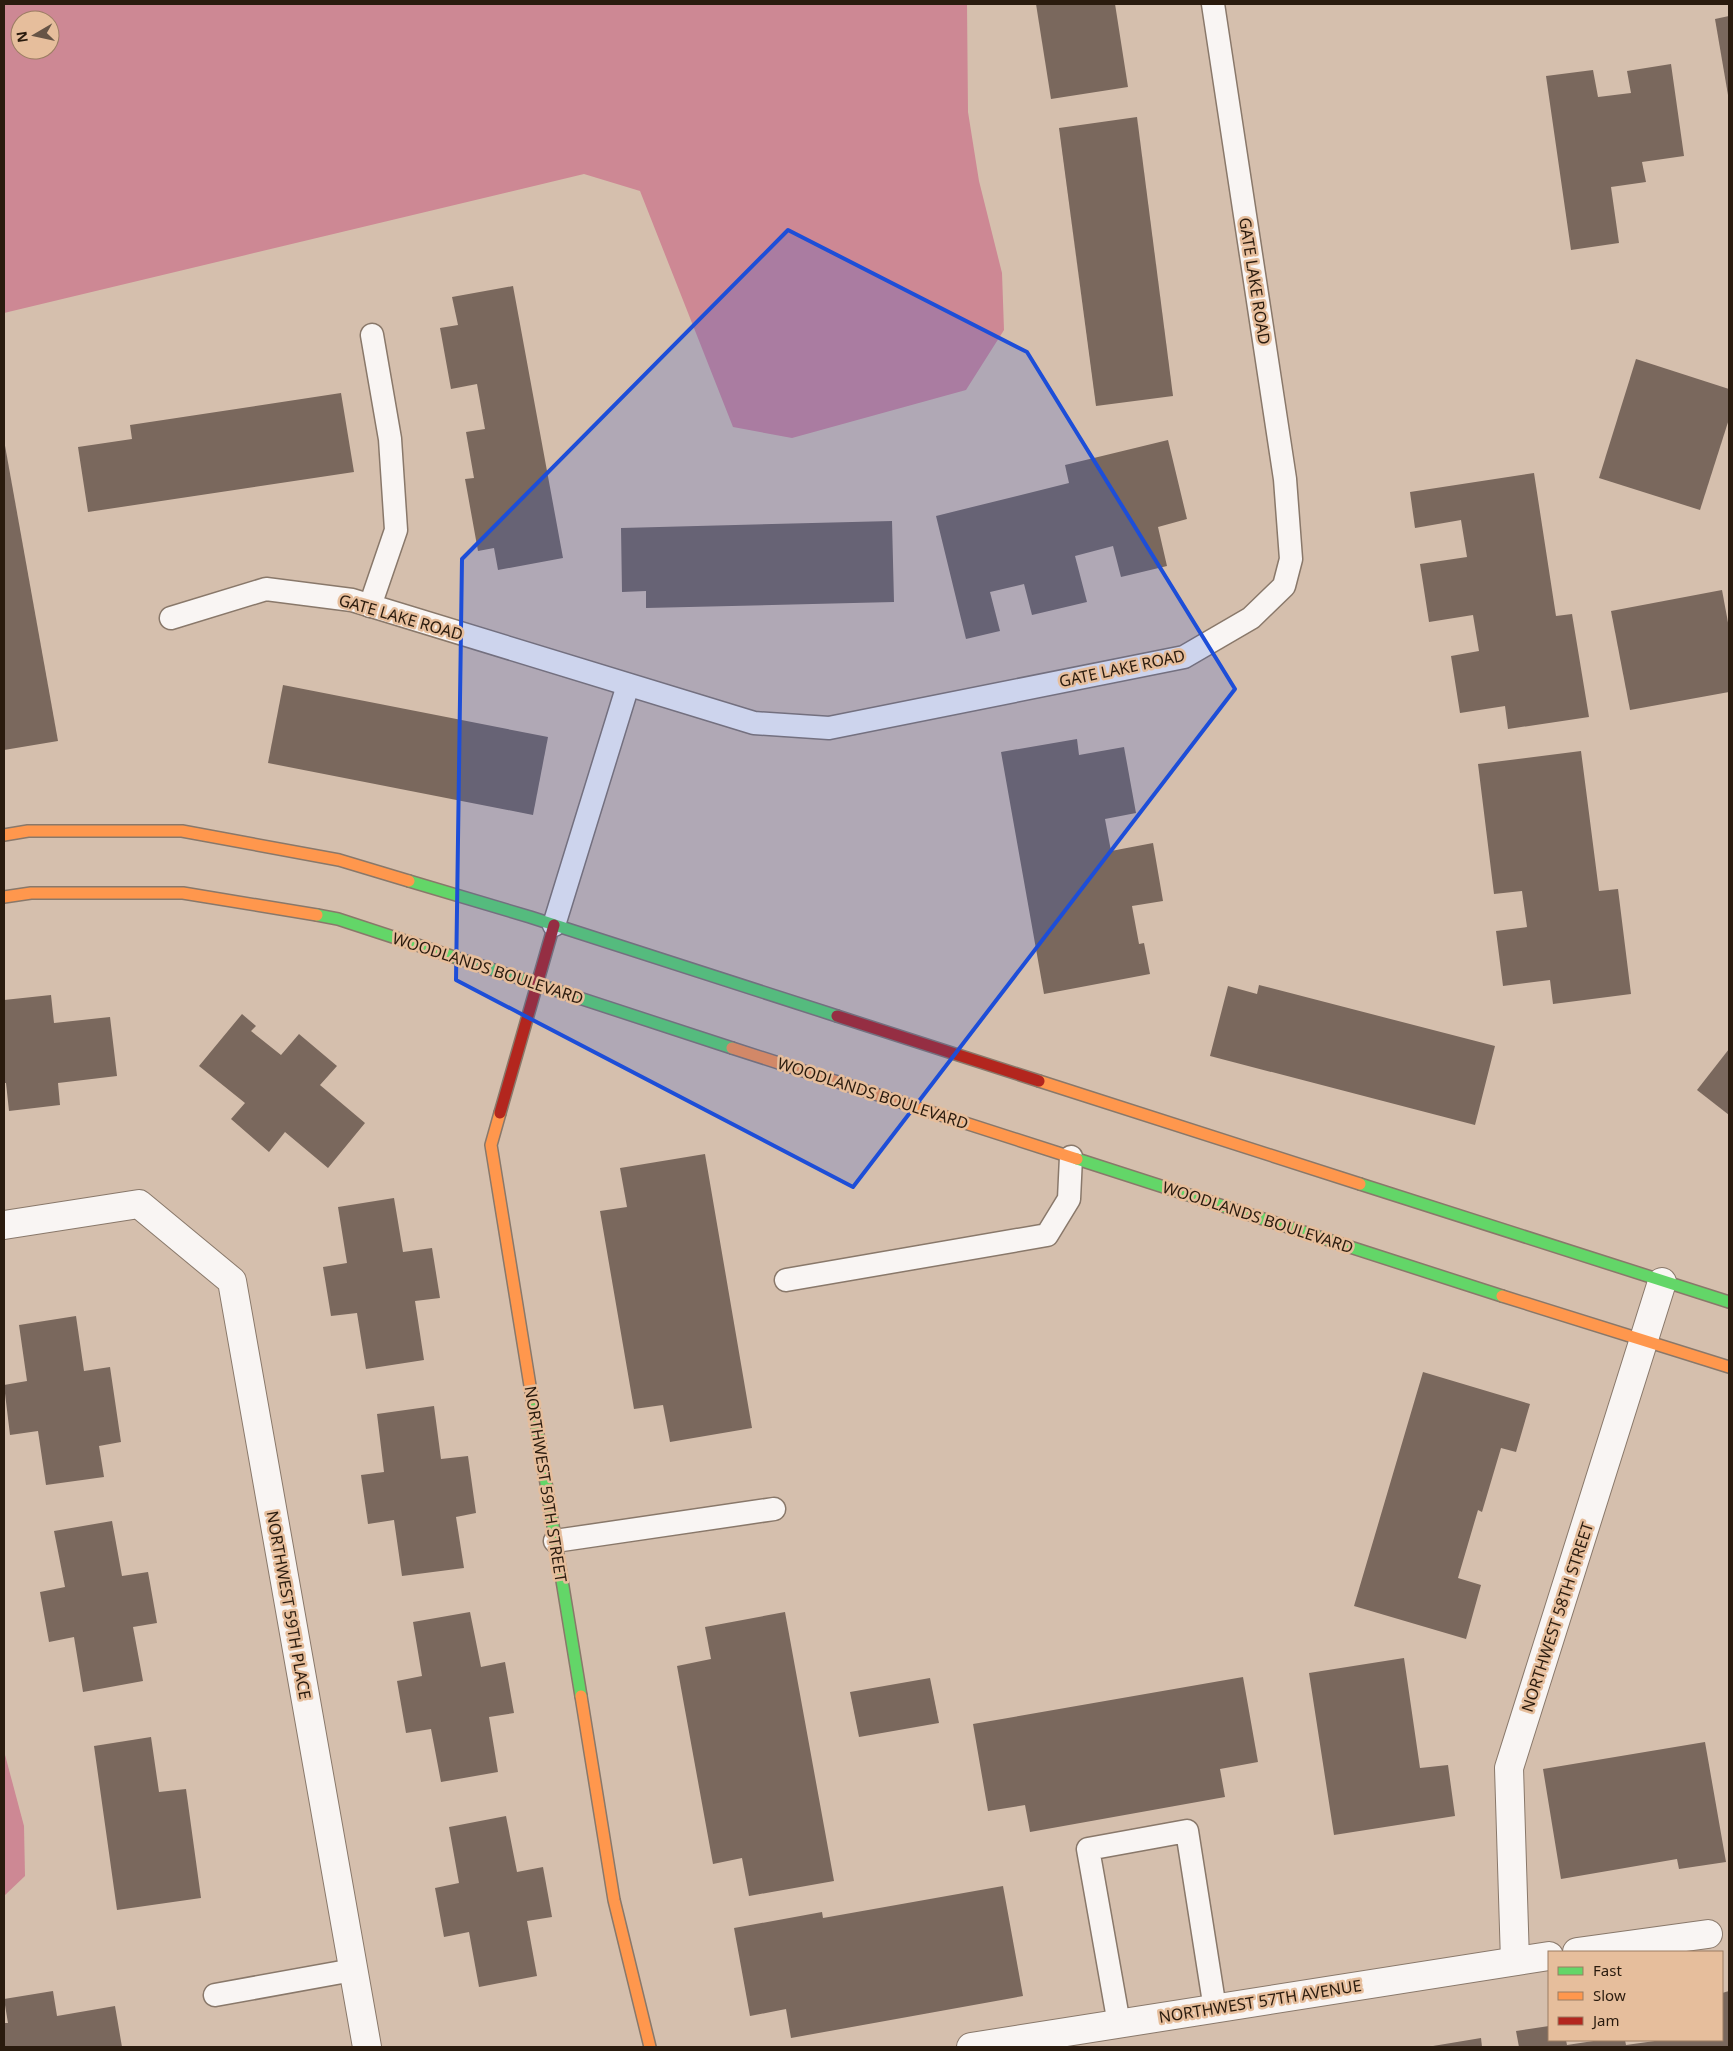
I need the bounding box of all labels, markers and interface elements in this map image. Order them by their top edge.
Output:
north arrow [10,10,60,60]
text: N [11,30,32,44]
street label: GATE LAKE ROAD [1234,216,1276,346]
street label: GATE LAKE ROAD [336,589,466,645]
street label: GATE LAKE ROAD [1057,644,1187,692]
street label: WOODLANDS BOULEVARD [390,927,586,1009]
street label: WOODLANDS BOULEVARD [775,1052,971,1134]
street label: WOODLANDS BOULEVARD [1160,1176,1356,1258]
street label: NORTHWEST 59TH STREET [520,1384,572,1584]
street label: NORTHWEST 59TH PLACE [262,1509,316,1701]
street label: NORTHWEST 58TH STREET [1516,1519,1598,1715]
legend [1548,1951,1723,2041]
text: Fast [1593,1960,1622,1980]
street label: NORTHWEST 57TH AVENUE [1157,1974,1363,2028]
text: Slow [1593,1985,1626,2005]
text: Jam [1591,2010,1620,2030]

